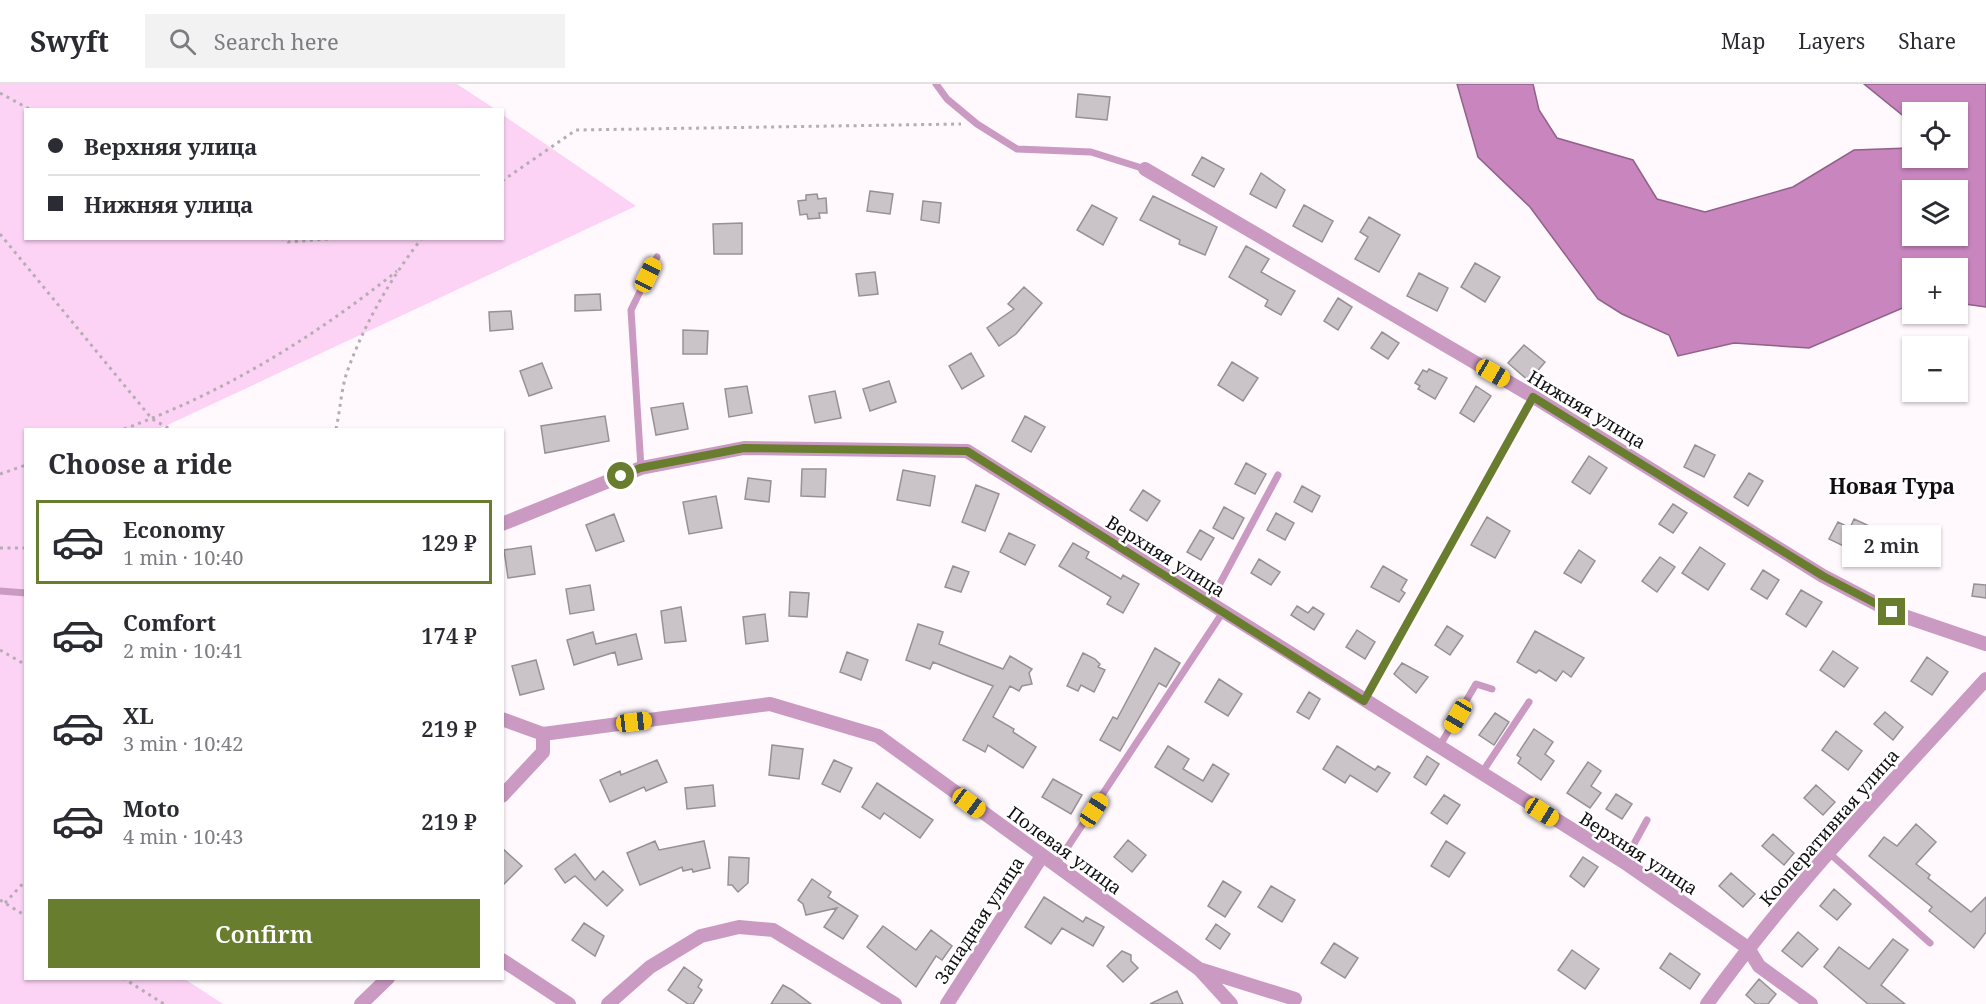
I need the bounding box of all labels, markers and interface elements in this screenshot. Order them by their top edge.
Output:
search box [145,14,565,68]
text: Swyft [30,22,109,60]
icon: search [166,25,199,58]
text: Search here [214,26,339,56]
text: Map [1721,27,1765,55]
text: Layers [1798,27,1865,55]
text: Share [1898,27,1956,55]
map controls [1902,102,1968,402]
button: locate [1902,102,1968,168]
text: Верхняя улица [84,131,257,161]
button: layers [1902,180,1968,246]
text: Нижняя улица [84,189,253,219]
car [632,255,664,295]
button: + [1902,258,1968,324]
button: − [1902,336,1968,402]
car [1473,356,1513,390]
street label: Нижняя улица [1523,364,1651,454]
text: Choose a ride [48,445,233,482]
route start [607,462,634,489]
district label: Новая Тура [1829,472,1955,500]
street label: Верхняя улица [1102,510,1230,602]
text: Economy [123,514,225,544]
icon: car [51,515,105,569]
callout: 2 min [1842,525,1942,567]
text: 129 ₽ [421,527,477,557]
text: 2 min [1864,532,1919,559]
text: 1 min · 10:40 [123,544,243,571]
route end [1878,598,1905,625]
text: Comfort [123,607,216,637]
icon: car [51,608,105,662]
text: 174 ₽ [421,620,477,650]
text: 2 min · 10:41 [123,637,243,664]
car [1441,696,1475,736]
text: XL [123,700,154,730]
icon: car [51,701,105,755]
car [615,711,653,733]
text: 219 ₽ [421,713,477,743]
text: 3 min · 10:42 [123,730,243,757]
street label: Кооперативная улица [1754,743,1904,911]
car [949,785,989,821]
car [1077,790,1111,830]
text: Moto [123,793,180,823]
icon: car [51,794,105,848]
car [1522,795,1562,829]
street label: Полевая улица [1003,800,1127,900]
text: 219 ₽ [421,806,477,836]
street label: Верхняя улица [1575,806,1703,900]
text: 4 min · 10:43 [123,823,243,850]
street label: Западная улица [929,852,1029,988]
button: Confirm [48,899,480,968]

